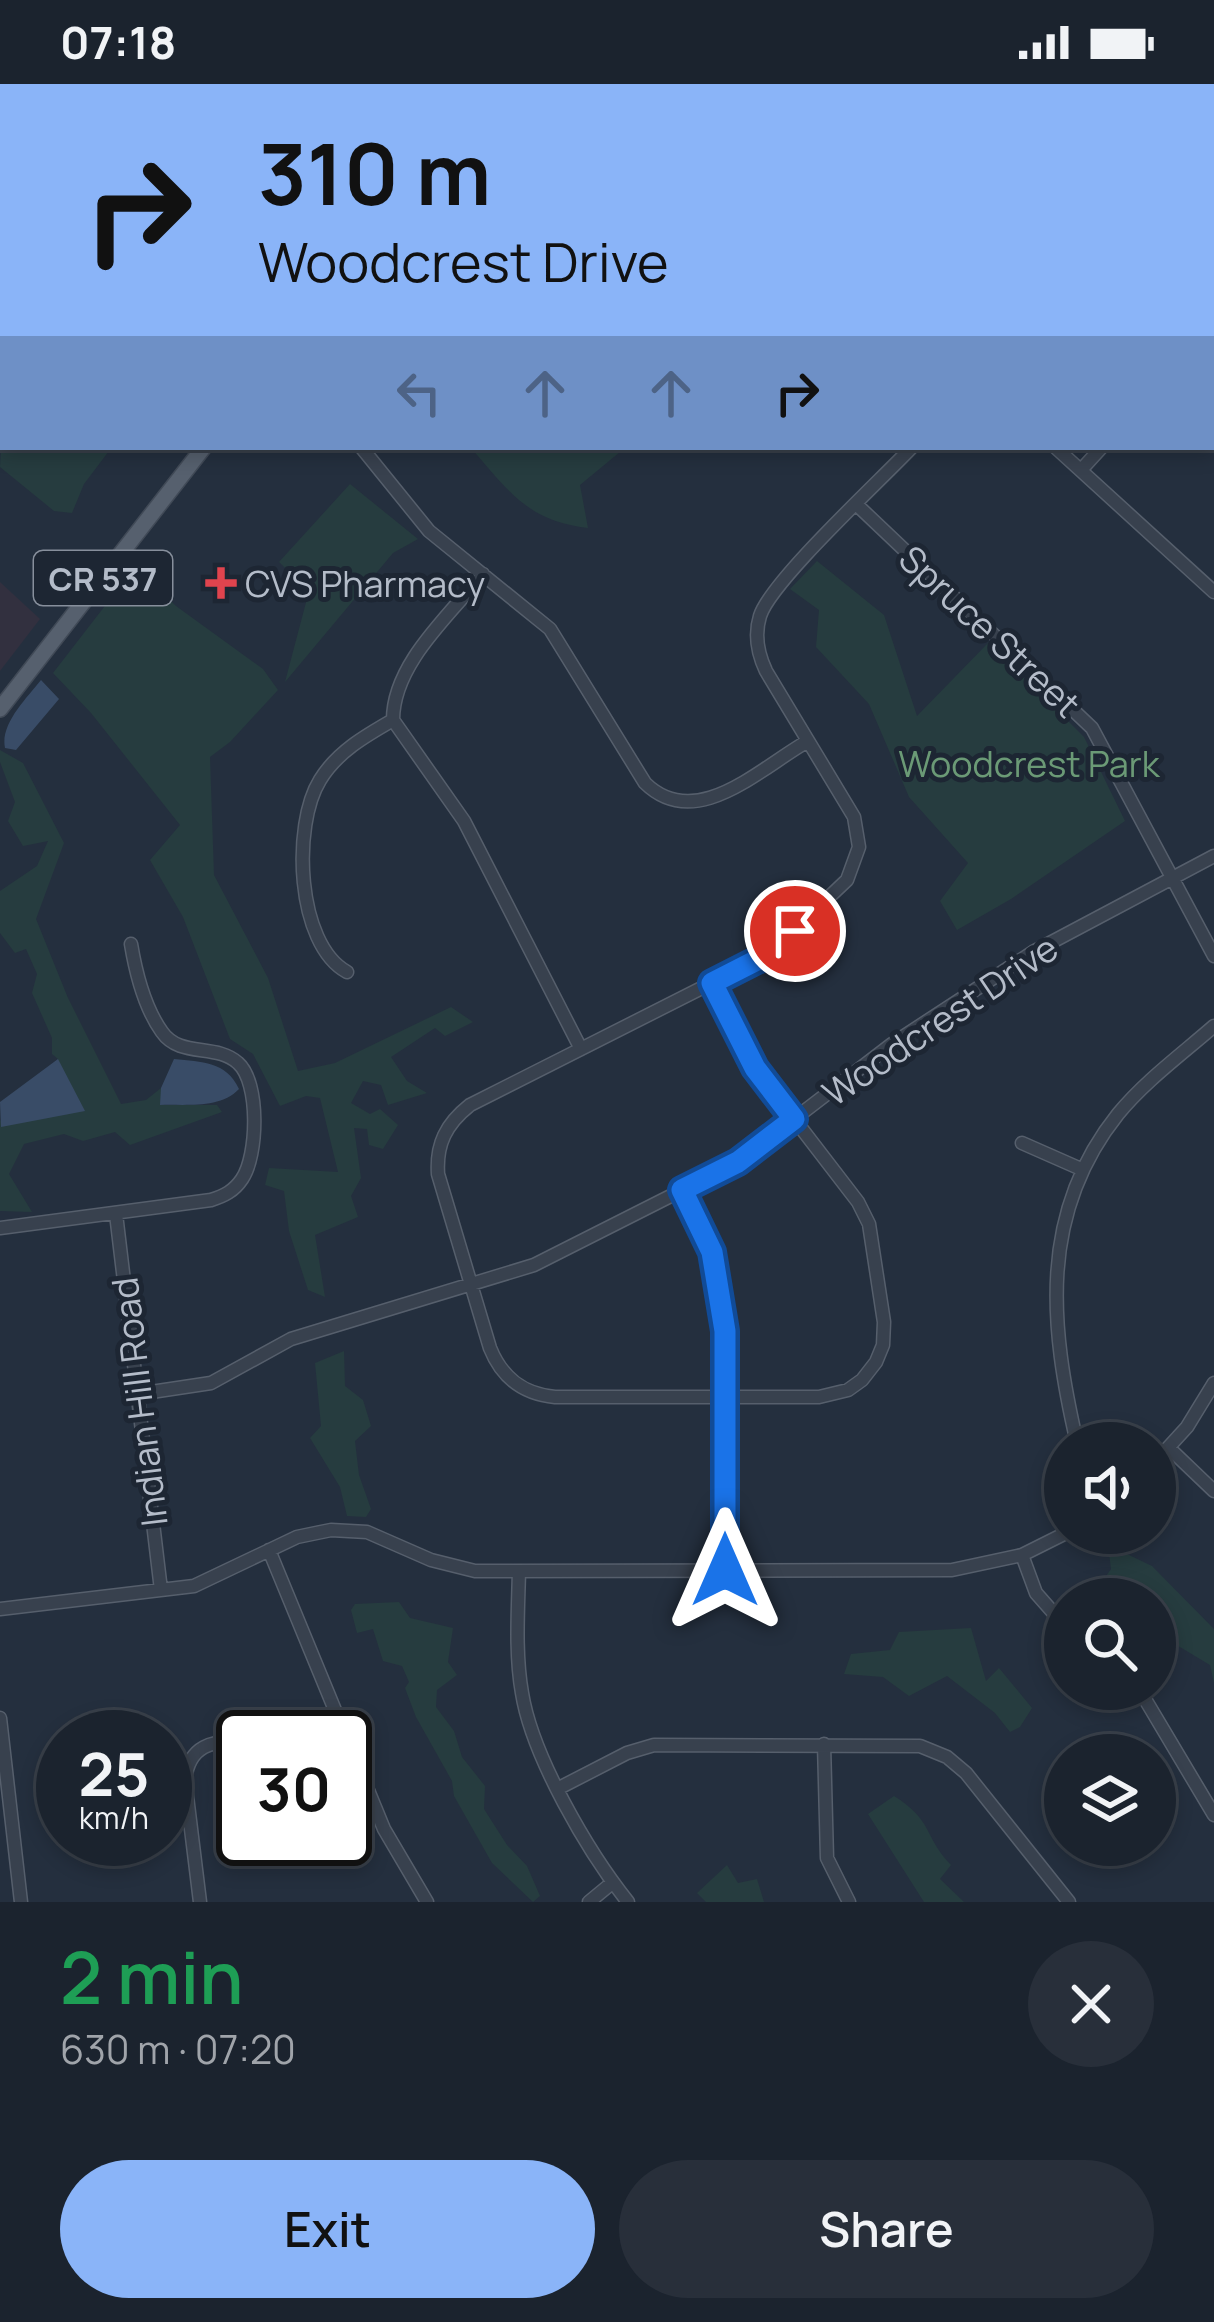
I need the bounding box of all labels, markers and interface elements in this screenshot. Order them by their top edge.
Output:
text: 07:18 [60,11,176,73]
text: 310 m [258,115,491,230]
icon: right [60,132,216,288]
text: Woodcrest Drive [258,224,669,298]
icon: left [386,360,452,426]
icon: ahead [512,360,578,426]
icon: ahead [638,360,704,426]
icon: right [764,360,830,426]
street label: Spruce Street [889,534,1091,728]
road number: CR 537 [34,551,172,605]
place label: CVS Pharmacy [245,559,485,608]
marker: CVS Pharmacy [208,570,234,596]
park label: Woodcrest Park [898,739,1161,788]
pin [744,880,846,982]
icon: arrive [762,898,828,964]
street label: Woodcrest Drive [813,923,1067,1117]
street label: Indian Hill Road [99,1275,179,1529]
map controls [1044,1422,1176,1866]
button: sound [1044,1422,1176,1554]
position arrow [662,1507,788,1633]
button: search [1044,1578,1176,1710]
speed limit sign: 30 [216,1710,372,1866]
text: 25 [79,1732,149,1814]
button: layers [1044,1734,1176,1866]
text: km/h [79,1797,149,1838]
text: 2 min [60,1927,244,2026]
button: close [1028,1941,1154,2067]
text: 630 m · 07:20 [60,2022,296,2076]
button: Exit [60,2160,595,2298]
button: Share [619,2160,1154,2298]

